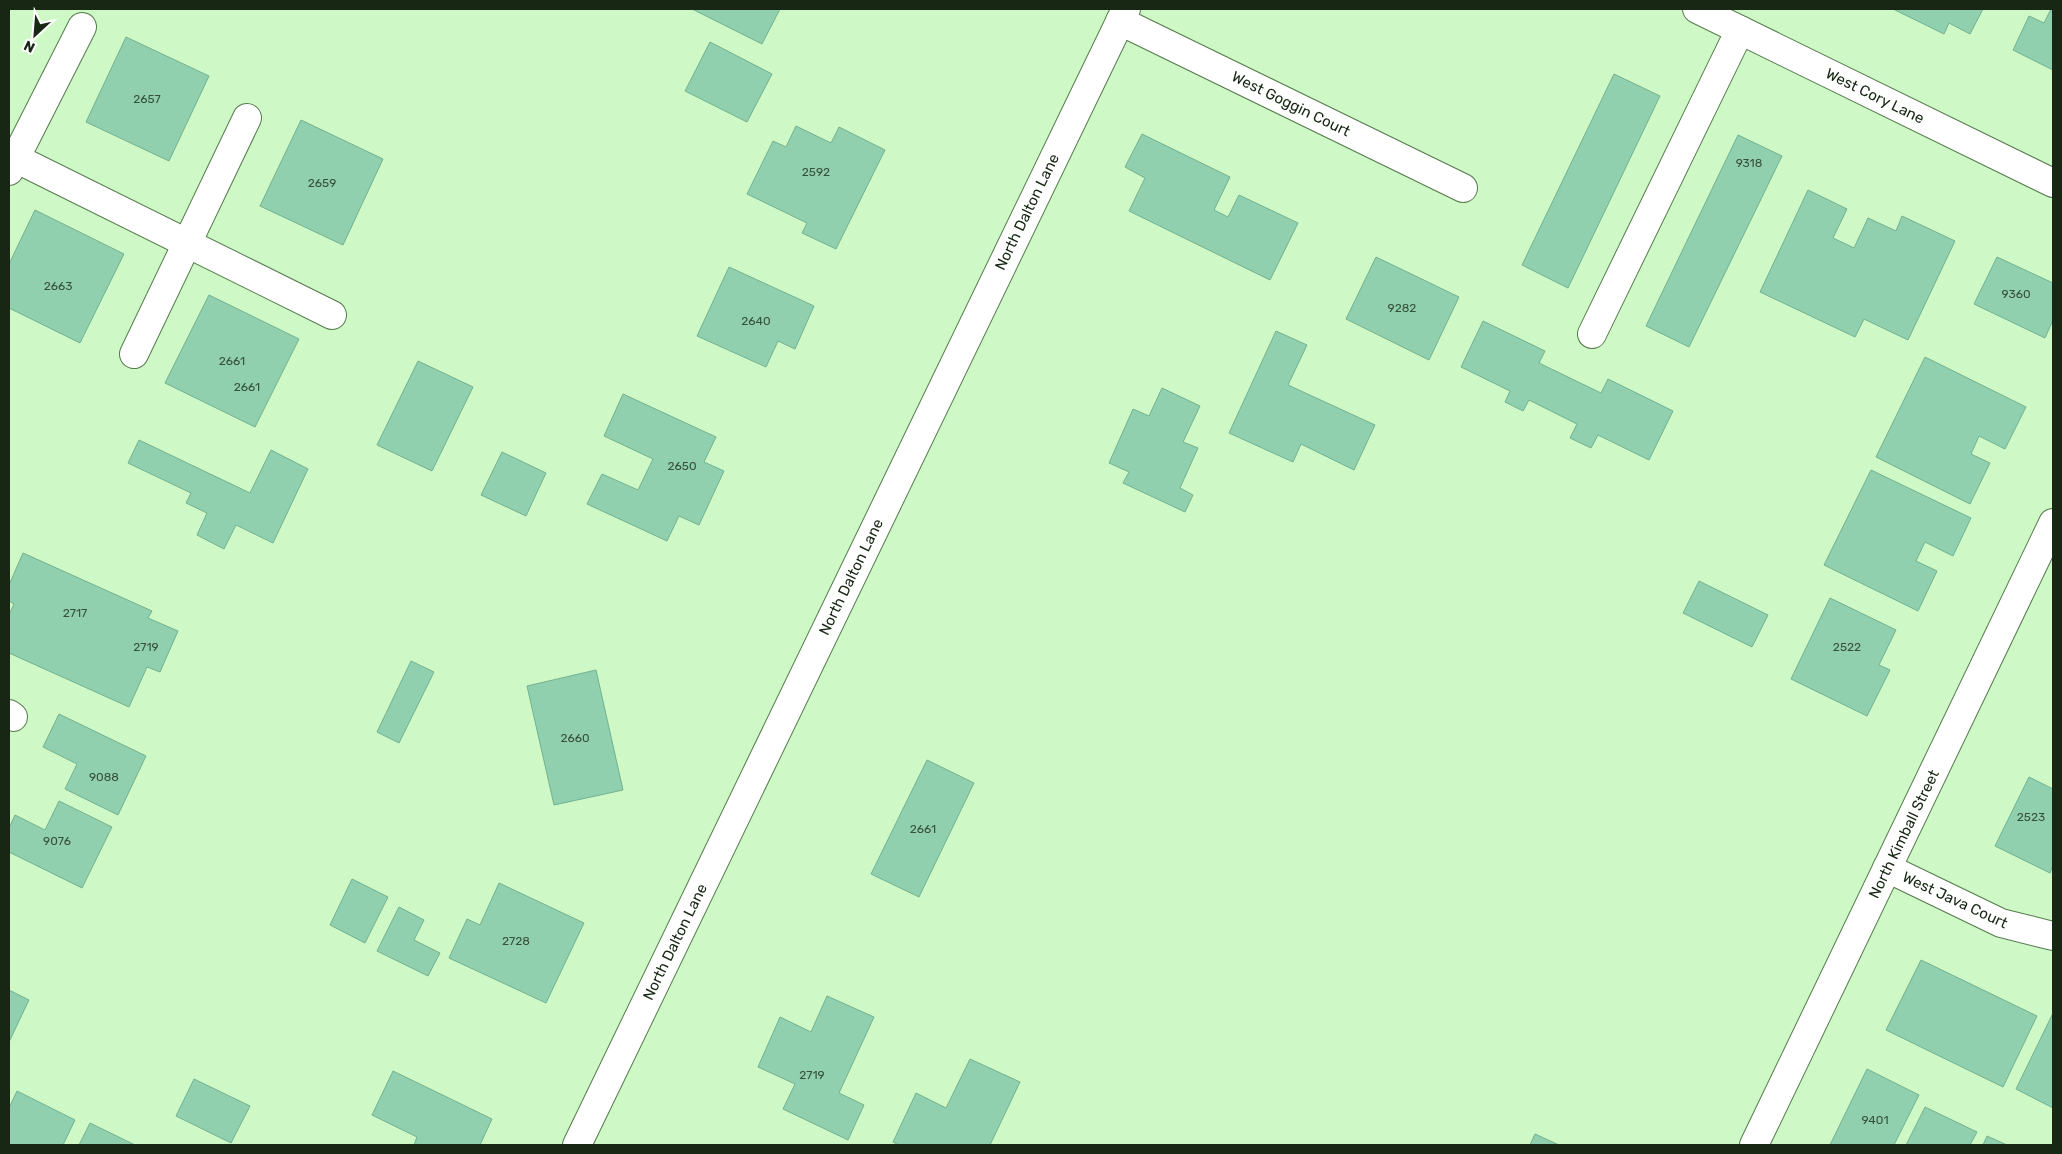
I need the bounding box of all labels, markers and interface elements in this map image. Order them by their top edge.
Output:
north arrow [10,10,60,60]
text: N [21,36,38,56]
street label: West Cory Lane [1823,64,1927,128]
street label: West Goggin Court [1229,68,1353,141]
house number: 2657 [133,92,161,106]
street label: North Dalton Lane [991,151,1063,273]
house number: 9318 [1736,156,1762,170]
house number: 2592 [802,165,830,179]
house number: 2659 [308,176,336,190]
house number: 2663 [44,279,72,293]
house number: 9360 [2002,287,2031,301]
house number: 9282 [1388,301,1416,315]
house number: 2640 [741,314,771,328]
house number: 2661 [219,354,245,368]
house number: 2661 [234,380,260,394]
house number: 2650 [667,459,697,473]
street label: North Dalton Lane [815,516,887,638]
house number: 2717 [63,606,87,620]
house number: 2719 [133,640,159,654]
house number: 2522 [1833,640,1861,654]
house number: 2660 [560,731,590,745]
street label: North Kimball Street [1865,767,1943,901]
house number: 9088 [89,770,119,784]
house number: 2523 [2017,810,2045,824]
house number: 2661 [910,822,936,836]
house number: 9076 [43,834,71,848]
street label: West Java Court [1900,868,2011,932]
street label: North Dalton Lane [639,881,711,1003]
house number: 2728 [502,934,530,948]
house number: 2719 [799,1068,825,1082]
house number: 9401 [1861,1113,1889,1127]

